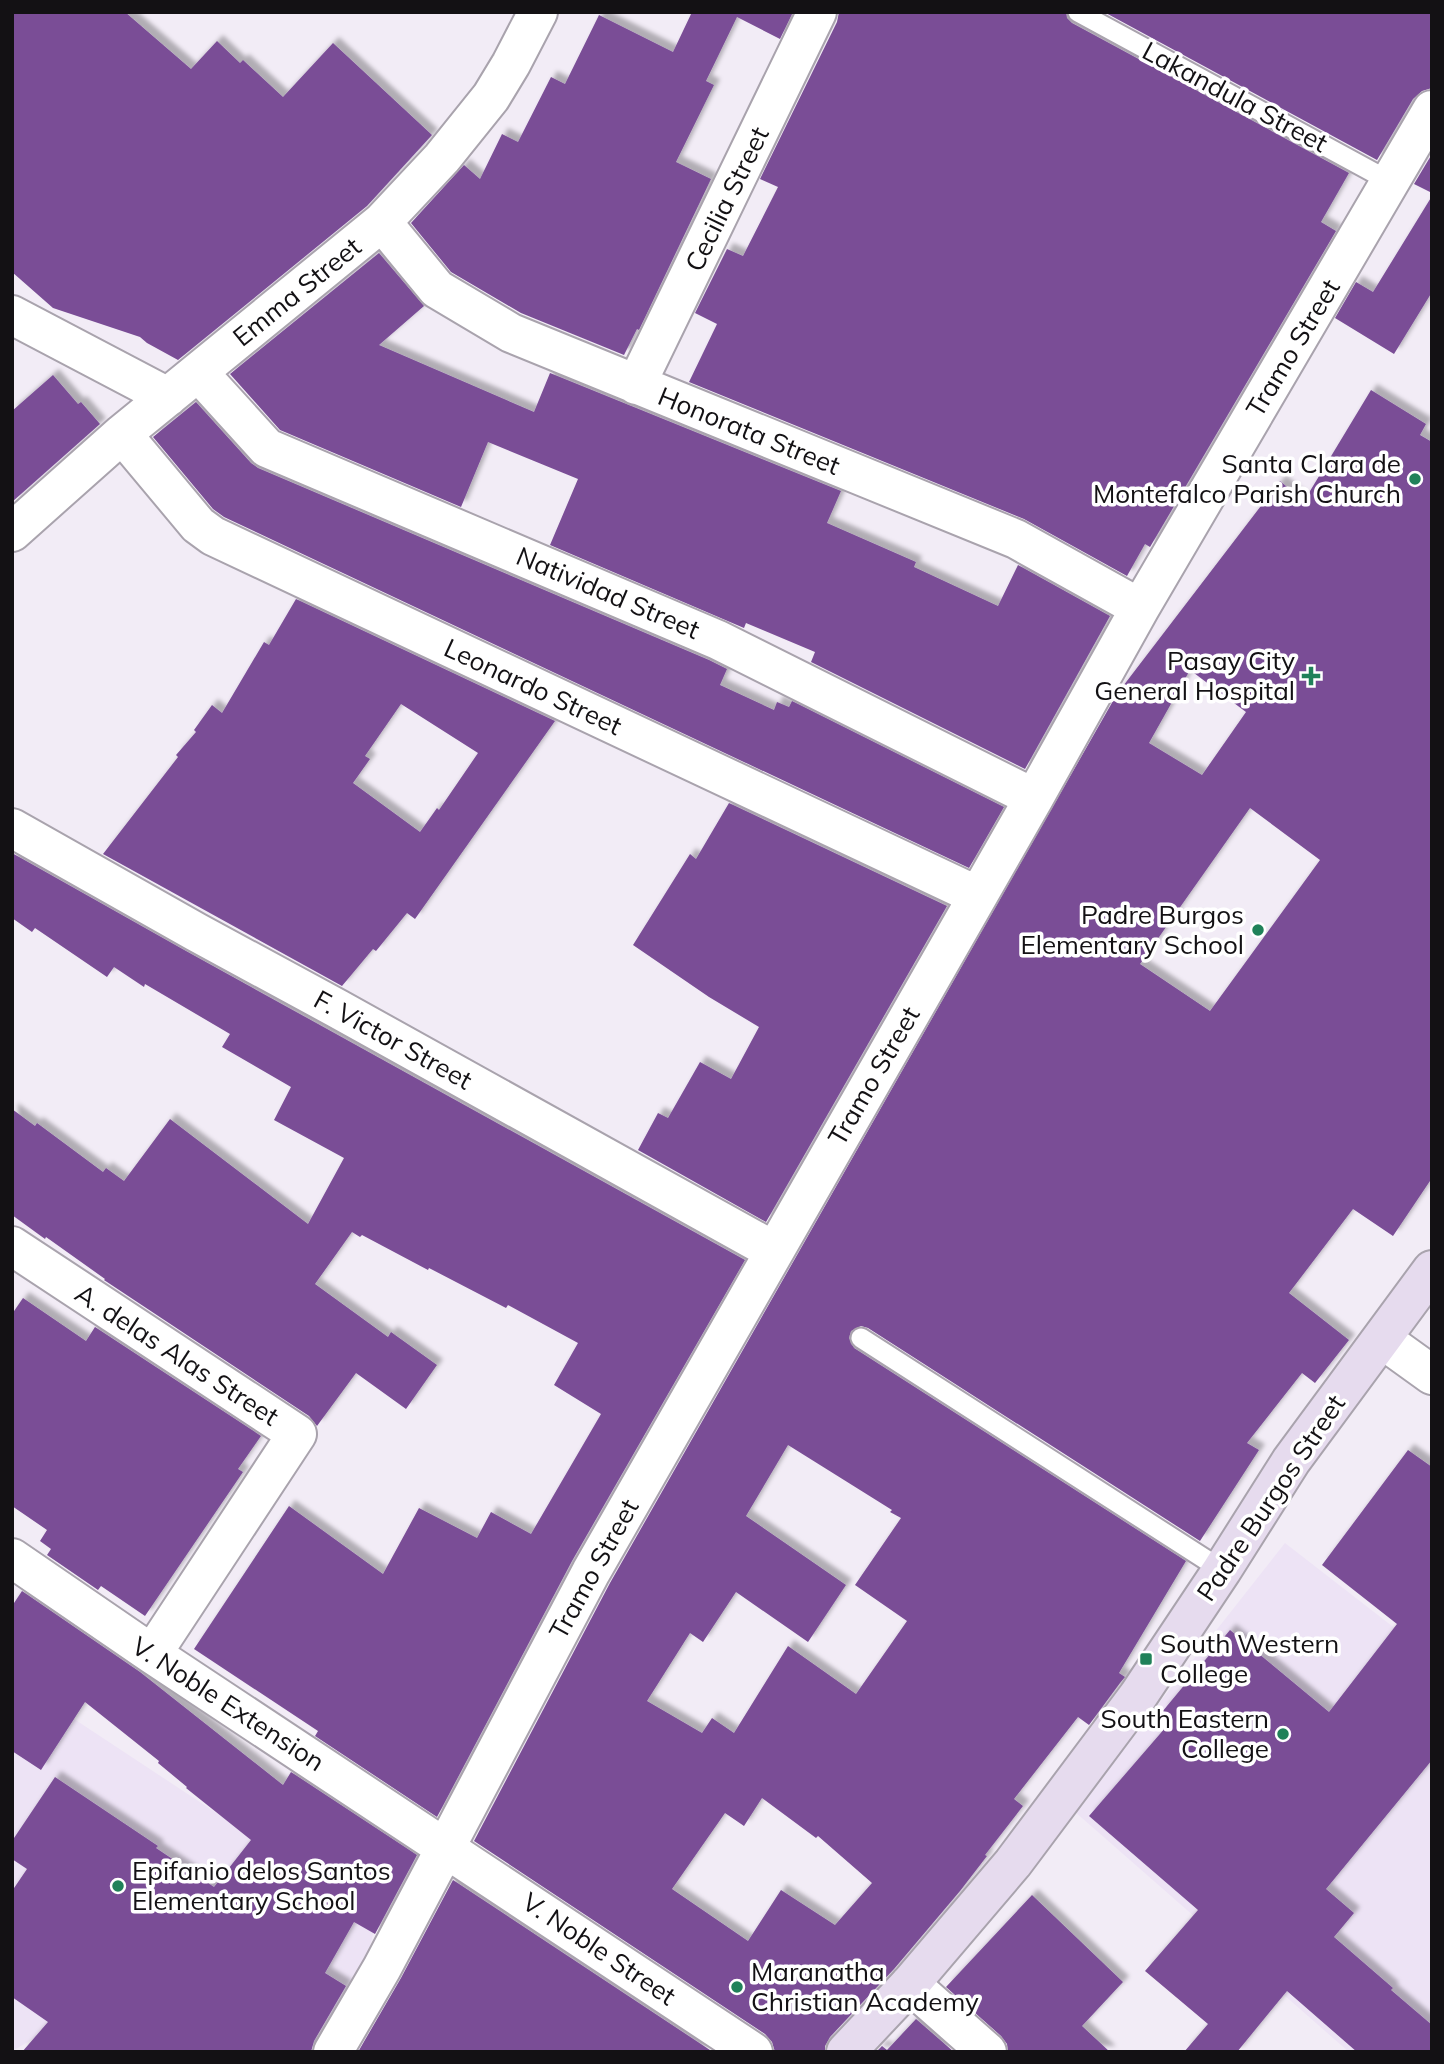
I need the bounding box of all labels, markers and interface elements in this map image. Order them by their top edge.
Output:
street label: Lakandula Street [1137,34,1333,159]
street label: Cecilia Street [677,121,776,276]
street label: Emma Street [226,230,367,353]
street label: Tramo Street [1239,273,1347,423]
street label: Honorata Street [653,379,845,482]
place label: Santa Clara de Montefalco Parish Church [1093,447,1401,510]
marker: Santa Clara de Montefalco Parish Church [1407,471,1423,487]
street label: Natividad Street [512,539,705,646]
street label: Leonardo Street [439,631,627,742]
place label: Pasay City General Hospital [1094,644,1295,707]
marker: Pasay City General Hospital [1301,666,1321,686]
place label: Padre Burgos Elementary School [1020,898,1244,961]
marker: Padre Burgos Elementary School [1250,922,1266,938]
street label: F. Victor Street [308,983,478,1097]
street label: Tramo Street [821,1000,927,1151]
street label: A. delas Alas Street [69,1276,285,1433]
street label: Padre Burgos Street [1189,1388,1352,1607]
street label: Tramo Street [542,1493,646,1645]
place label: South Western College [1160,1627,1339,1690]
street label: V. Noble Extension [126,1629,331,1778]
marker: South Western College [1138,1651,1154,1667]
place label: South Eastern College [1101,1702,1269,1765]
marker: South Eastern College [1275,1726,1291,1742]
place label: Epifanio delos Santos Elementary School [132,1854,391,1917]
marker: Epifanio delos Santos Elementary School [110,1878,126,1894]
street label: V. Noble Street [516,1885,682,2012]
place label: Maranatha Christian Academy [751,1955,979,2018]
marker: Maranatha Christian Academy [729,1979,745,1995]

